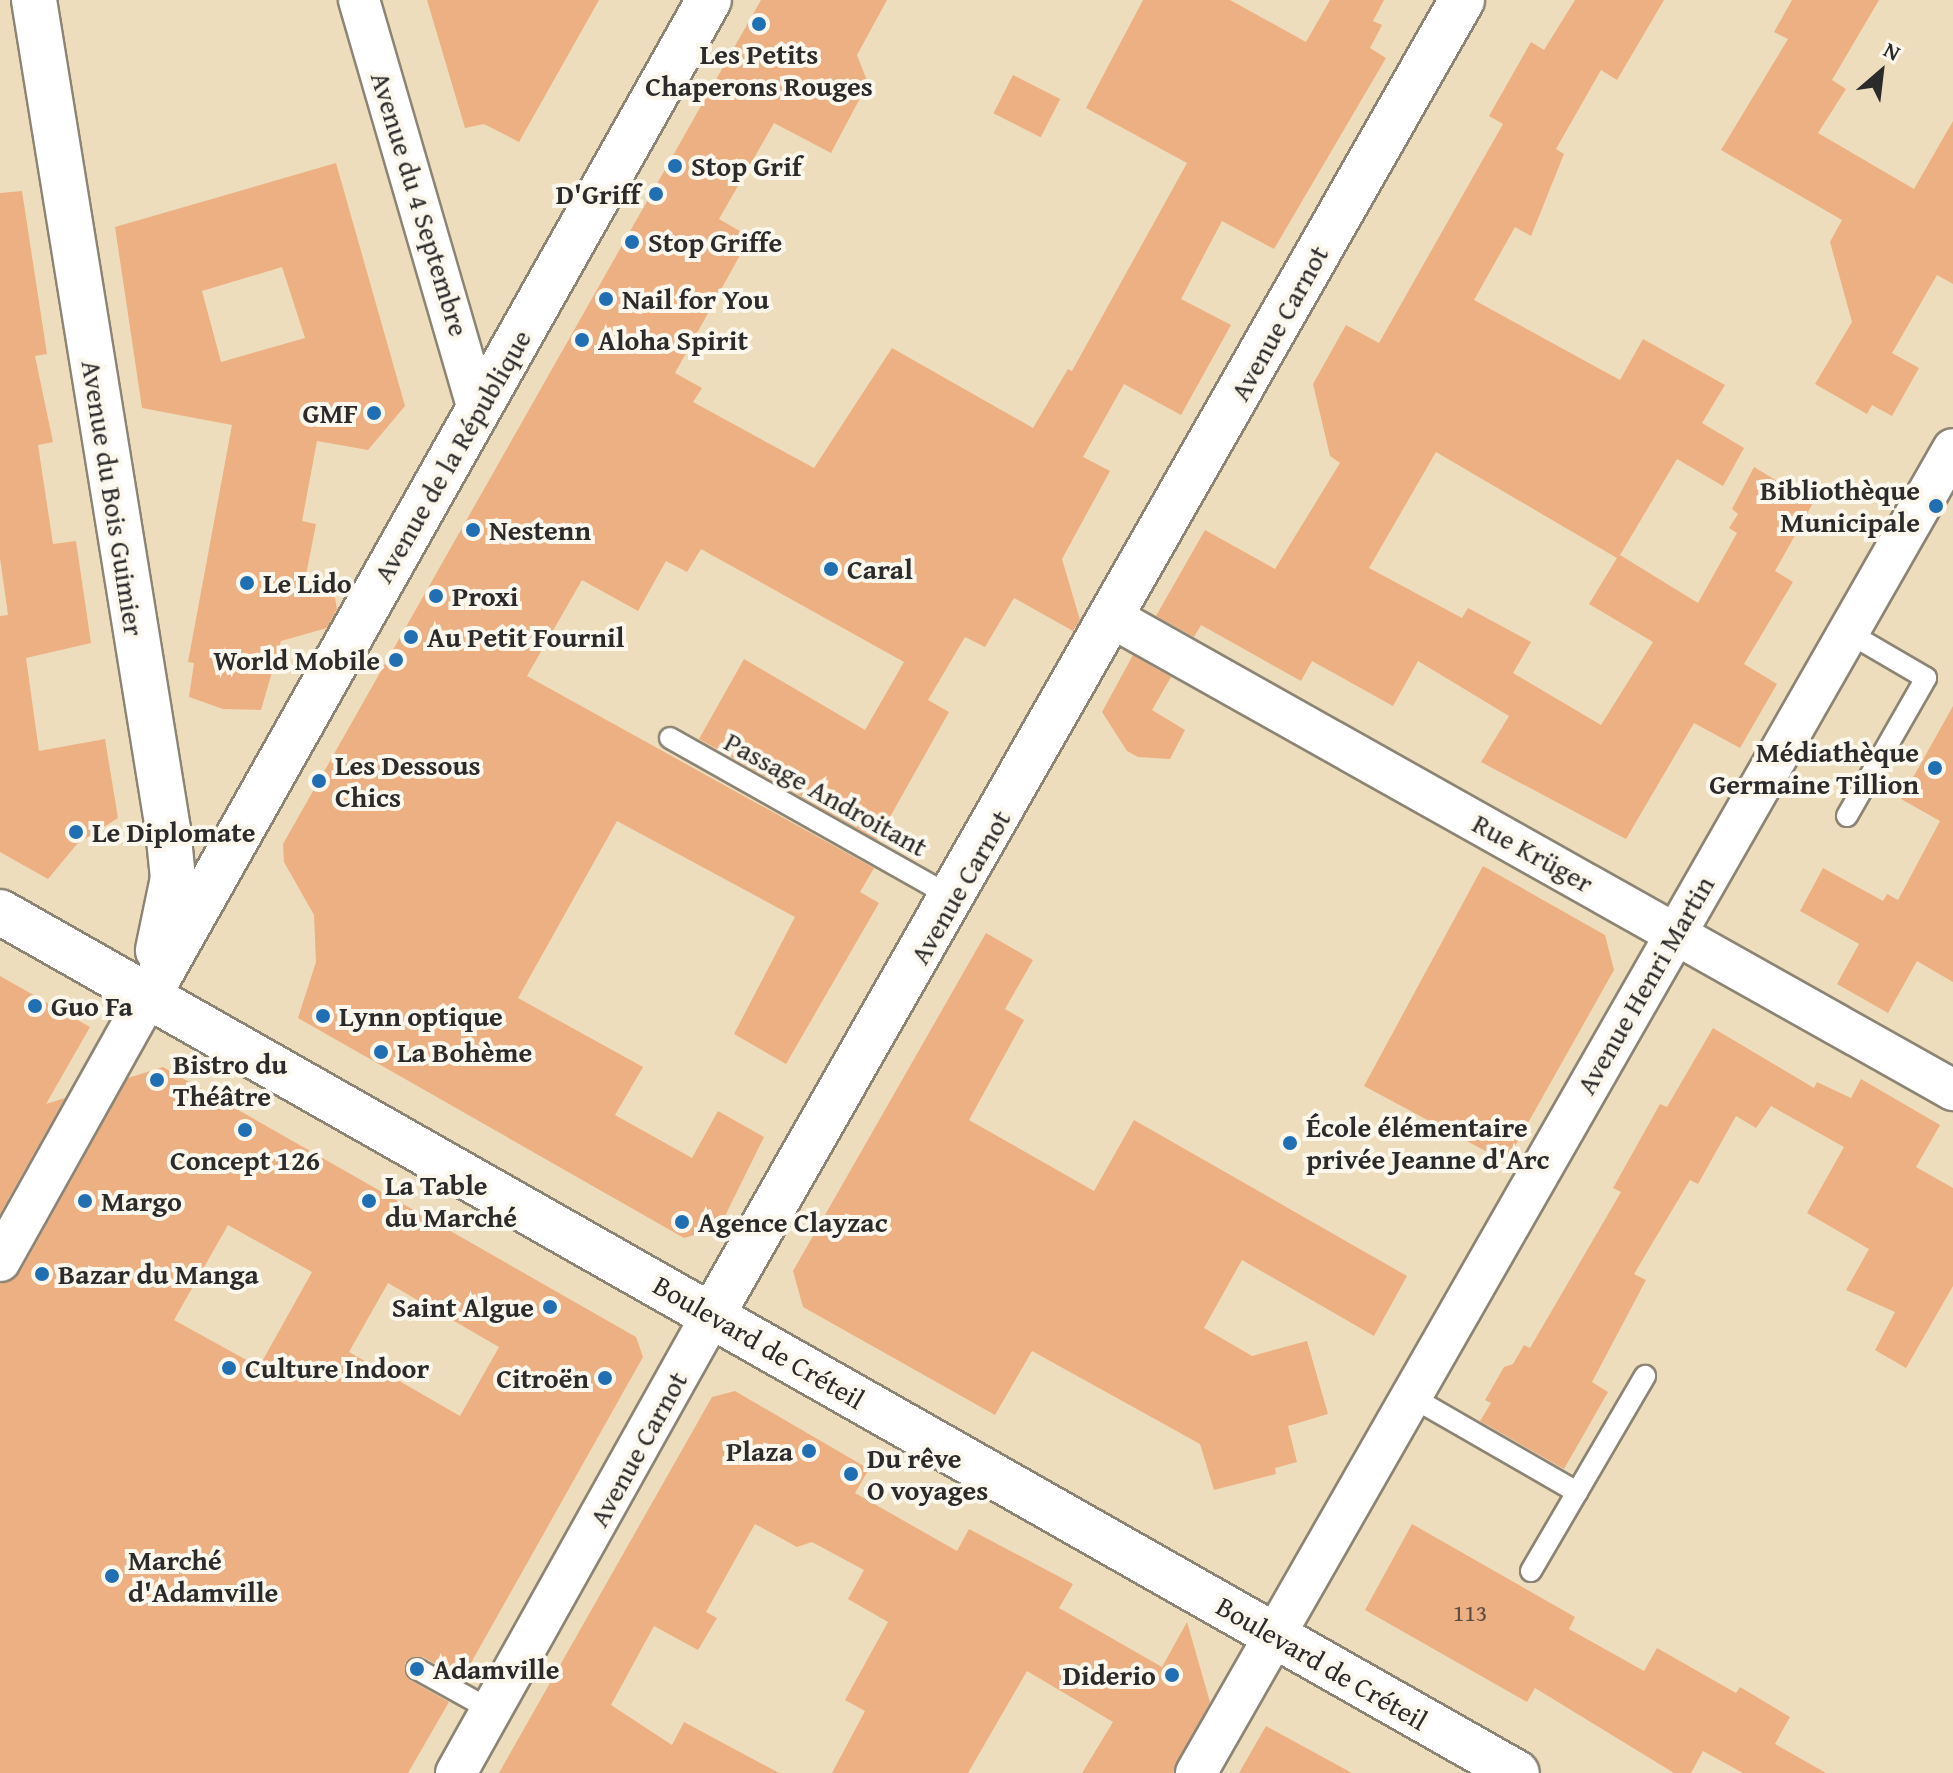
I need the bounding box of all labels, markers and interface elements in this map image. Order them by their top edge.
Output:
marker: Les Petits Chaperons Rouges [750,15,768,33]
north arrow [1841,32,1921,112]
text: N [1878,33,1906,68]
place label: Les Petits Chaperons Rouges [645,37,873,103]
street label: Avenue du 4 Septembre [364,68,476,340]
place label: Stop Grif [691,149,802,183]
marker: Stop Grif [666,157,684,175]
place label: D'Griff [556,177,640,211]
marker: D'Griff [647,185,665,203]
place label: Stop Griffe [648,225,782,259]
marker: Stop Griffe [623,233,641,251]
street label: Avenue Carnot [1223,240,1335,406]
place label: Nail for You [622,282,769,316]
marker: Nail for You [597,290,615,308]
place label: Aloha Spirit [598,323,748,357]
street label: Avenue de la République [366,324,538,588]
marker: Aloha Spirit [573,331,591,349]
street label: Avenue du Bois Guimier [75,358,151,638]
place label: GMF [302,396,358,430]
marker: GMF [365,404,383,422]
place label: Bibliothèque Municipale [1760,473,1920,539]
marker: Bibliothèque Municipale [1927,497,1945,515]
place label: Nestenn [489,513,591,547]
marker: Nestenn [464,521,482,539]
place label: Caral [847,552,913,586]
marker: Caral [822,560,840,578]
place label: Le Lido [263,566,352,600]
marker: Le Lido [238,574,256,592]
place label: Proxi [452,579,519,613]
marker: Proxi [427,587,445,605]
place label: Au Petit Fournil [427,620,624,654]
marker: Au Petit Fournil [402,628,420,646]
place label: World Mobile [213,643,380,677]
marker: World Mobile [387,651,405,669]
street label: Passage Androitant [719,724,933,864]
place label: Médiathèque Germaine Tillion [1709,735,1919,801]
place label: Les Dessous Chics [335,748,481,814]
marker: Médiathèque Germaine Tillion [1926,759,1944,777]
marker: Les Dessous Chics [310,772,328,790]
street label: Avenue Carnot [902,804,1018,970]
street label: Rue Krüger [1467,806,1599,900]
place label: Le Diplomate [92,815,256,849]
marker: Le Diplomate [67,823,85,841]
street label: Avenue Henri Martin [1569,870,1721,1100]
place label: Guo Fa [51,989,133,1023]
marker: Guo Fa [26,997,44,1015]
place label: Lynn optique [339,999,503,1033]
marker: Lynn optique [314,1007,332,1025]
place label: La Bohème [397,1035,532,1069]
marker: La Bohème [372,1043,390,1061]
place label: Bistro du Théâtre [173,1047,287,1113]
marker: Bistro du Théâtre [148,1071,166,1089]
place label: École élémentaire privée Jeanne d'Arc [1306,1110,1549,1176]
marker: Concept 126 [236,1121,254,1139]
marker: École élémentaire privée Jeanne d'Arc [1281,1134,1299,1152]
place label: Concept 126 [170,1143,320,1177]
place label: La Table du Marché [385,1168,517,1234]
place label: Margo [101,1184,182,1218]
marker: Margo [76,1192,94,1210]
marker: La Table du Marché [360,1192,378,1210]
place label: Agence Clayzac [698,1205,888,1239]
marker: Agence Clayzac [673,1213,691,1231]
place label: Bazar du Manga [58,1257,259,1291]
marker: Bazar du Manga [33,1265,51,1283]
street label: Boulevard de Créteil [647,1268,871,1416]
place label: Saint Algue [392,1290,534,1324]
marker: Saint Algue [541,1298,559,1316]
place label: Culture Indoor [245,1351,429,1385]
marker: Culture Indoor [220,1359,238,1377]
place label: Citroën [496,1361,589,1395]
street label: Avenue Carnot [582,1366,694,1532]
marker: Citroën [596,1369,614,1387]
place label: Plaza [726,1434,793,1468]
place label: Du rêve O voyages [867,1441,988,1507]
marker: Plaza [800,1442,818,1460]
marker: Du rêve O voyages [842,1465,860,1483]
place label: Marché d'Adamville [128,1543,278,1609]
marker: Marché d'Adamville [103,1567,121,1585]
street label: Boulevard de Créteil [1210,1589,1434,1737]
house number: 113 [1453,1599,1487,1627]
place label: Adamville [433,1652,559,1686]
place label: Diderio [1063,1658,1156,1692]
marker: Adamville [408,1660,426,1678]
marker: Diderio [1163,1666,1181,1684]

